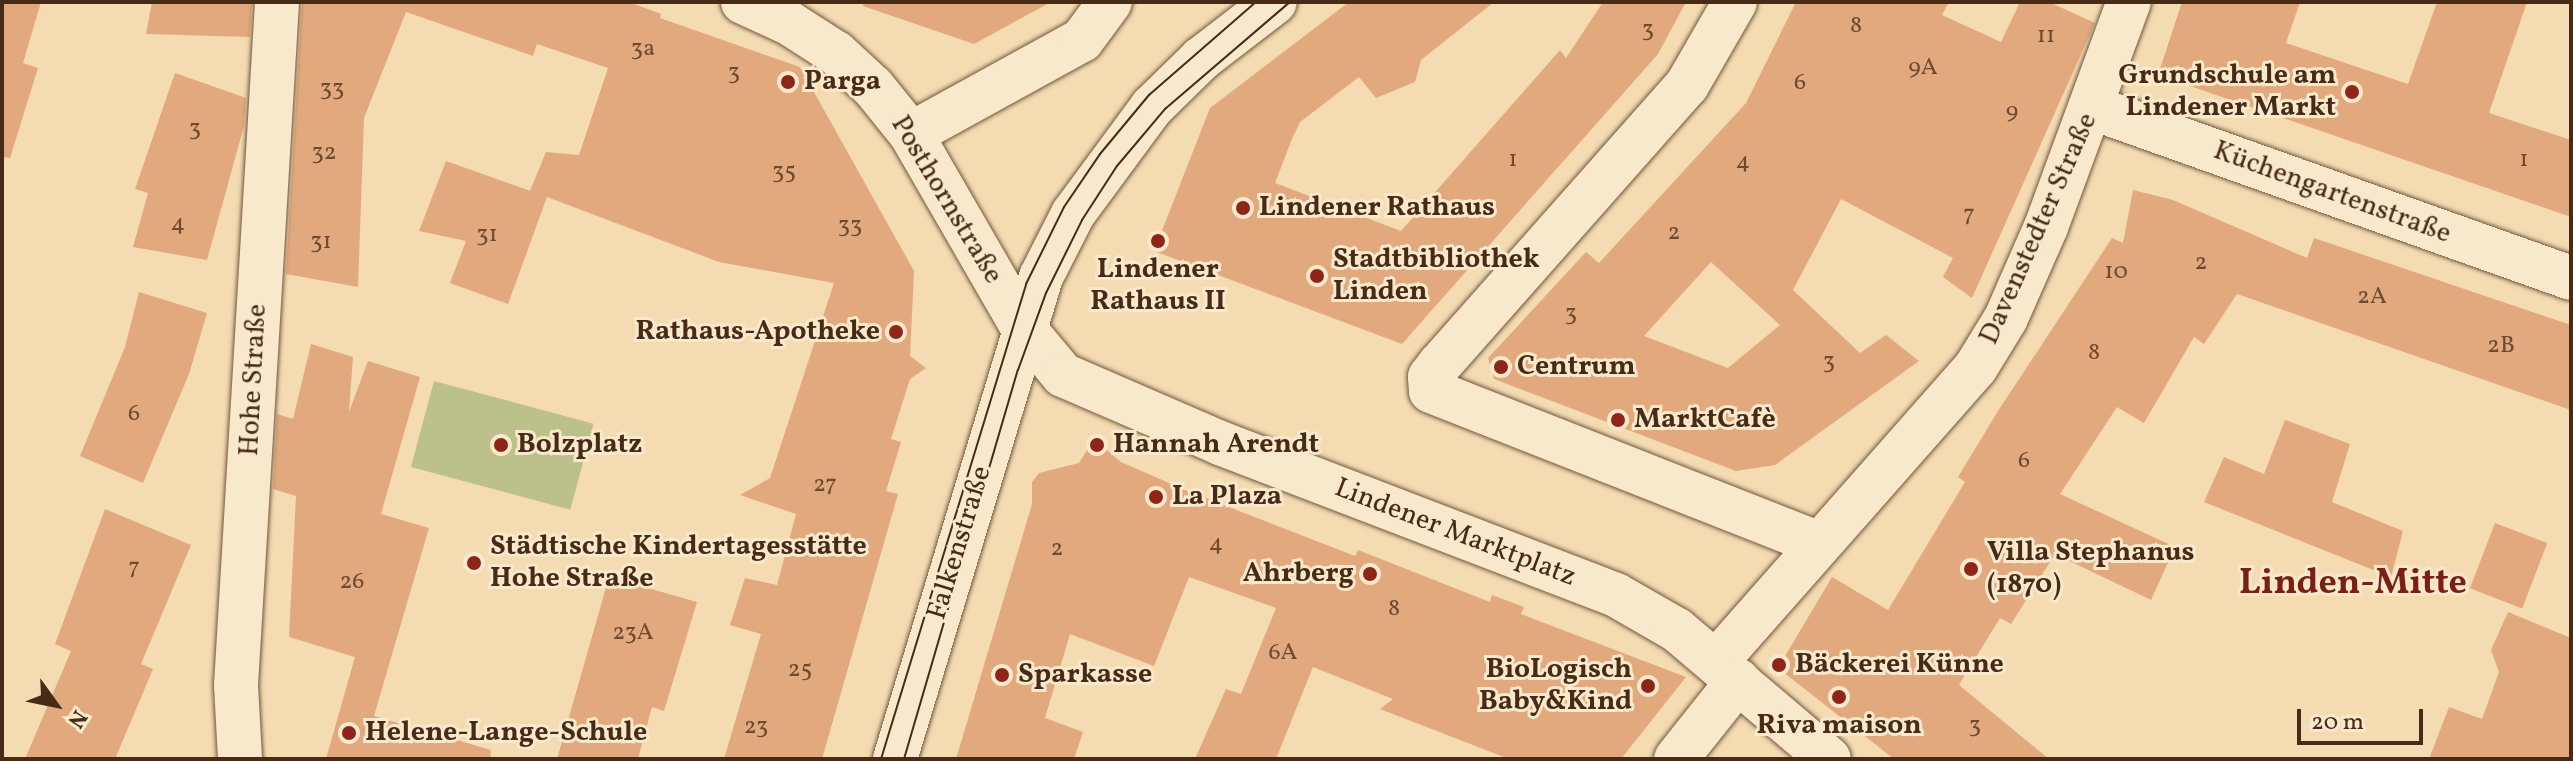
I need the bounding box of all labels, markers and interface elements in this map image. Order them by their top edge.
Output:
house number: 8 [1850,13,1862,41]
house number: 3 [1642,17,1654,45]
house number: 11 [2037,23,2055,51]
house number: 3a [631,36,655,64]
house number: 9A [1908,55,1938,83]
place label: Grundschule am Lindener Markt [2118,59,2336,125]
house number: 3 [728,60,740,88]
place label: Parga [804,65,881,99]
house number: 6 [1794,70,1806,98]
marker: Parga [779,73,797,91]
house number: 33 [320,76,344,104]
marker: Grundschule am Lindener Markt [2343,83,2361,101]
house number: 9 [2006,99,2018,127]
street label: Davenstedter Straße [1973,108,2105,350]
street label: Posthornstraße [883,110,1009,290]
house number: 3 [189,116,201,144]
street label: Küchengartenstraße [2209,134,2455,252]
house number: 32 [311,140,337,168]
house number: 1 [1508,147,1518,175]
house number: 1 [2519,147,2529,175]
house number: 4 [1736,149,1750,177]
house number: 35 [772,159,796,187]
place label: Lindener Rathaus [1259,191,1495,225]
marker: Lindener Rathaus [1234,199,1252,217]
house number: 7 [1963,202,1975,230]
house number: 4 [171,211,185,239]
house number: 33 [838,213,862,241]
house number: 2 [1668,220,1680,248]
house number: 31 [476,222,498,250]
house number: 31 [310,229,332,257]
marker: Lindener Rathaus II [1149,232,1167,250]
place label: Stadtbibliothek Linden [1333,243,1540,309]
house number: 2 [2195,250,2207,278]
place label: Lindener Rathaus II [1090,253,1226,319]
house number: 10 [2104,259,2128,287]
marker: Stadtbibliothek Linden [1308,267,1326,285]
house number: 2A [2357,284,2387,312]
house number: 3 [1565,301,1577,329]
street label: Hohe Straße [233,303,275,457]
place label: Rathaus-Apotheke [635,315,880,349]
marker: Rathaus-Apotheke [887,323,905,341]
house number: 2B [2487,333,2515,361]
house number: 8 [2088,340,2100,368]
house number: 3 [1823,349,1835,377]
place label: Centrum [1517,350,1636,384]
marker: Centrum [1492,358,1510,376]
house number: 6 [128,401,140,429]
place label: MarktCafè [1634,403,1776,437]
marker: MarktCafè [1609,411,1627,429]
place label: Bolzplatz [517,428,642,462]
place label: Hannah Arendt [1113,428,1319,462]
marker: Bolzplatz [492,436,510,454]
marker: Hannah Arendt [1088,436,1106,454]
house number: 6 [2018,448,2030,476]
street label: Falkenstraße [921,462,999,624]
house number: 27 [813,472,837,500]
street label: Lindener Marktplatz [1330,472,1580,594]
place label: La Plaza [1172,480,1282,514]
marker: La Plaza [1147,488,1165,506]
place label: Städtische Kindertagesstätte Hohe Straße [490,530,867,596]
house number: 4 [1209,531,1223,559]
house number: 2 [1051,536,1063,564]
place label: Villa Stephanus (1870) [1987,536,2195,602]
marker: Städtische Kindertagesstätte Hohe Straße [465,554,483,572]
house number: 7 [128,555,140,583]
place label: Ahrberg [1243,557,1354,591]
marker: Villa Stephanus (1870) [1962,560,1980,578]
district label: Linden-Mitte [2239,563,2467,607]
marker: Ahrberg [1361,565,1379,583]
house number: 26 [339,569,365,597]
house number: 8 [1388,596,1400,624]
house number: 23A [612,620,654,648]
house number: 6A [1268,640,1298,668]
place label: Bäckerei Künne [1795,648,2004,682]
place label: BioLogisch Baby&Kind [1479,653,1632,719]
marker: Bäckerei Künne [1770,656,1788,674]
house number: 25 [788,657,812,685]
place label: Sparkasse [1018,658,1152,692]
north arrow [16,665,96,745]
marker: Sparkasse [993,666,1011,684]
marker: BioLogisch Baby&Kind [1639,677,1657,695]
marker: Riva maison [1830,688,1848,706]
scale bar [2301,693,2427,743]
text: N [59,703,94,733]
text: 20 m [2311,706,2364,740]
place label: Riva maison [1756,709,1922,743]
house number: 3 [1969,713,1981,741]
house number: 23 [744,714,768,742]
place label: Helene-Lange-Schule [365,716,647,750]
marker: Helene-Lange-Schule [340,724,358,742]

